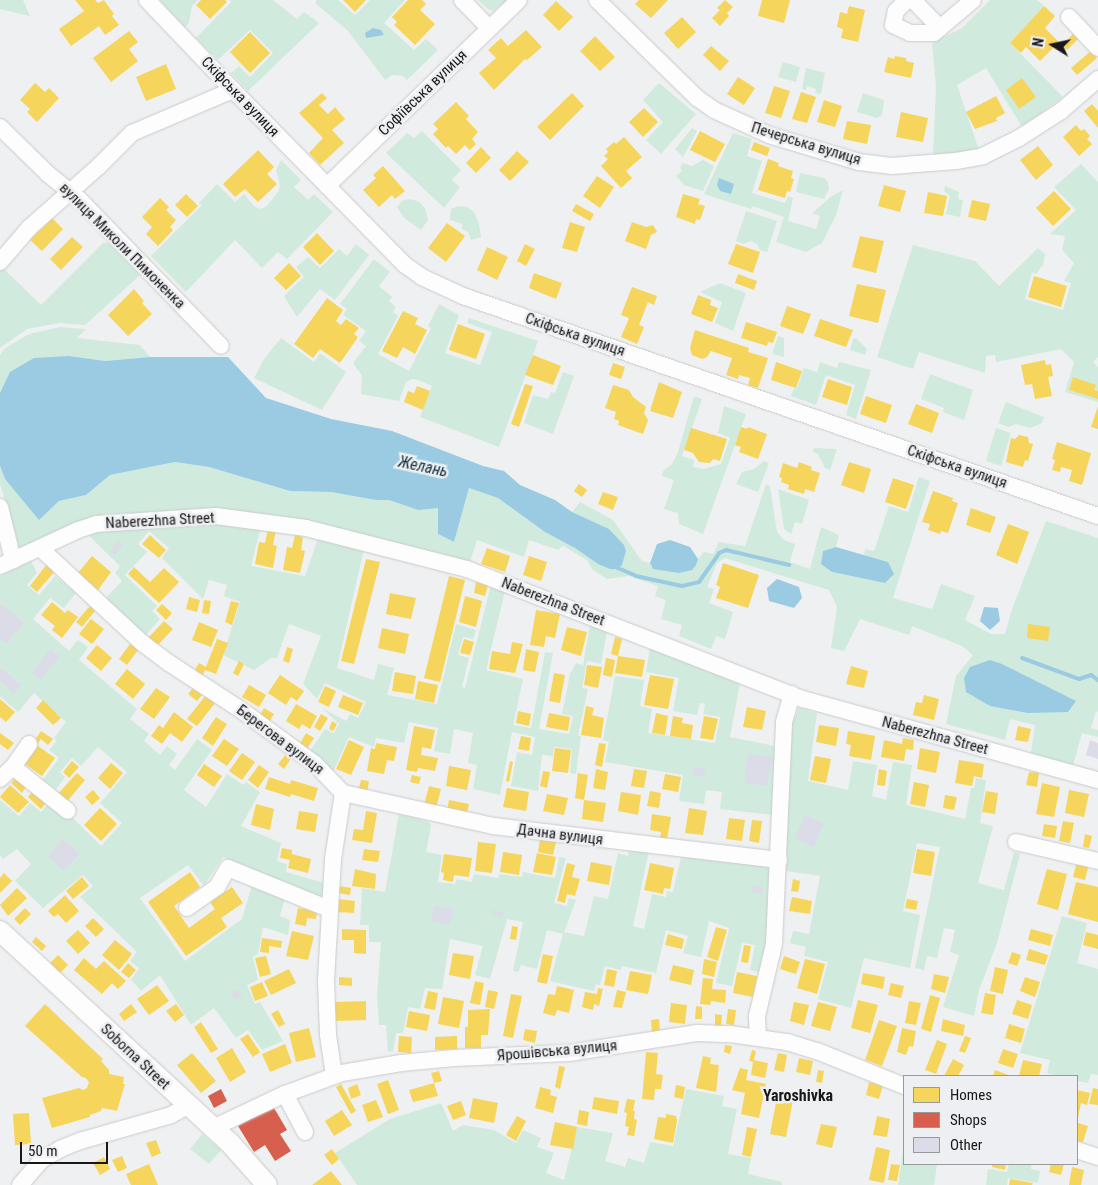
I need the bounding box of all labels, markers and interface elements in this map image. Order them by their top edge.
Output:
north arrow [1028,20,1078,70]
text: N [1030,37,1047,48]
street label: Софіївська вулиця [375,46,471,140]
street label: Скіфська вулиця [197,53,283,141]
street label: Печерська вулиця [749,119,863,169]
street label: вулиця Миколи Пимоненка [55,179,189,313]
street label: Скіфська вулиця [523,309,627,361]
street label: Скіфська вулиця [905,441,1009,493]
water label: Желань [397,452,449,482]
street label: Naberezhna Street [105,509,215,533]
street label: Naberezhna Street [499,574,607,630]
street label: Берегова вулиця [233,701,327,779]
street label: Naberezhna Street [880,713,990,759]
street label: Дачна вулиця [516,821,604,849]
street label: Soborna Street [97,1020,173,1094]
street label: Ярошівська вулиця [496,1037,618,1065]
legend [903,1075,1078,1165]
district label: Yaroshivka [763,1086,833,1106]
text: Homes [950,1086,992,1104]
text: Shops [950,1111,987,1129]
scale bar [22,1132,110,1164]
text: Other [950,1136,982,1154]
text: 50 m [28,1142,58,1160]

